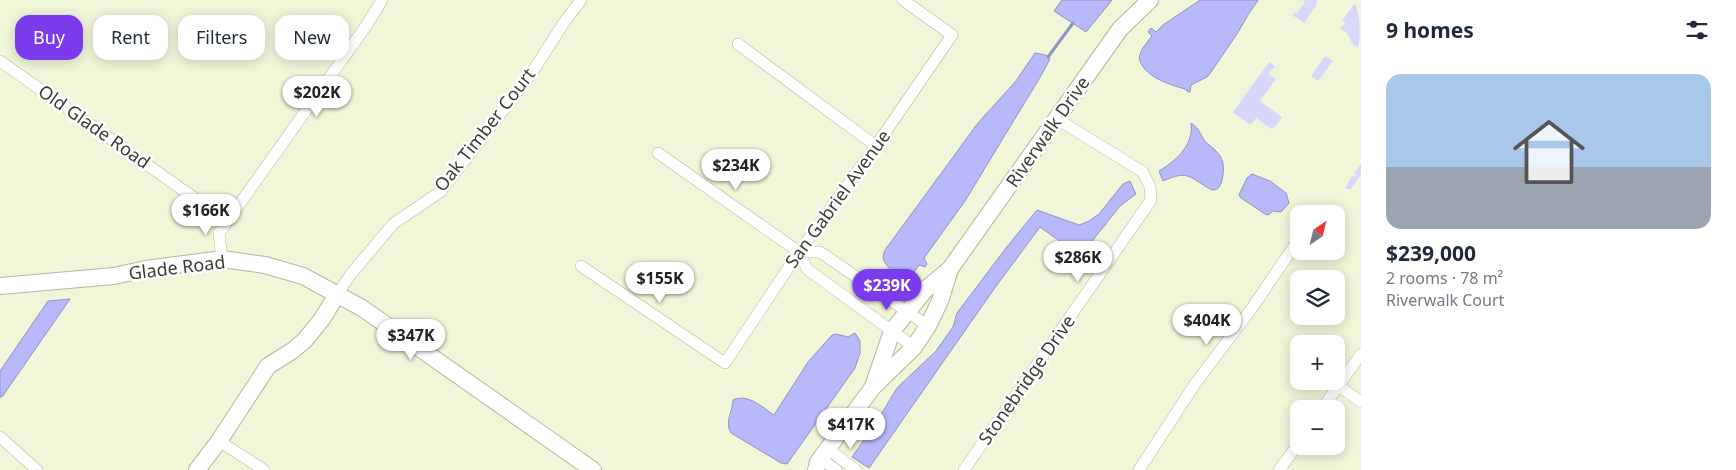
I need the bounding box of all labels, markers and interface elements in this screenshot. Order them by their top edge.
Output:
chip: Buy [15,15,83,60]
chip: Rent [93,15,168,60]
chip: Filters [178,15,265,60]
chip: New [275,15,349,60]
text: 9 homes [1386,16,1474,44]
icon: filters [1683,16,1711,44]
street label: Oak Timber Court [428,62,540,196]
street label: Riverwalk Drive [1000,71,1094,192]
pin: $202K [282,76,352,118]
street label: Old Glade Road [34,79,155,174]
text: $202K [293,81,341,103]
icon: home [1504,107,1594,197]
street label: San Gabriel Avenue [779,125,895,272]
pin: $234K [701,148,771,191]
text: $234K [712,154,760,176]
pin: $166K [171,194,241,236]
text: $166K [182,199,230,221]
north arrow [1290,205,1345,260]
map controls [1290,205,1345,455]
text: $239,000 [1386,239,1476,267]
pin: $286K [1043,240,1113,283]
text: $286K [1054,246,1102,268]
street label: Glade Road [127,249,226,285]
pin: $155K [625,262,695,304]
text: $155K [636,267,684,289]
text: 2 rooms · 78 m² [1386,267,1503,289]
pin: $239K [852,268,922,311]
button: layers [1290,270,1345,325]
text: $239K [863,274,911,296]
text: Riverwalk Court [1386,289,1504,311]
pin: $404K [1172,304,1242,346]
text: $404K [1183,309,1231,331]
street label: Stonebridge Drive [972,310,1080,449]
pin: $347K [376,318,446,361]
text: $347K [387,324,435,346]
button: + [1290,335,1345,390]
button: − [1290,400,1345,455]
pin: $417K [816,408,886,450]
text: $417K [827,413,875,435]

